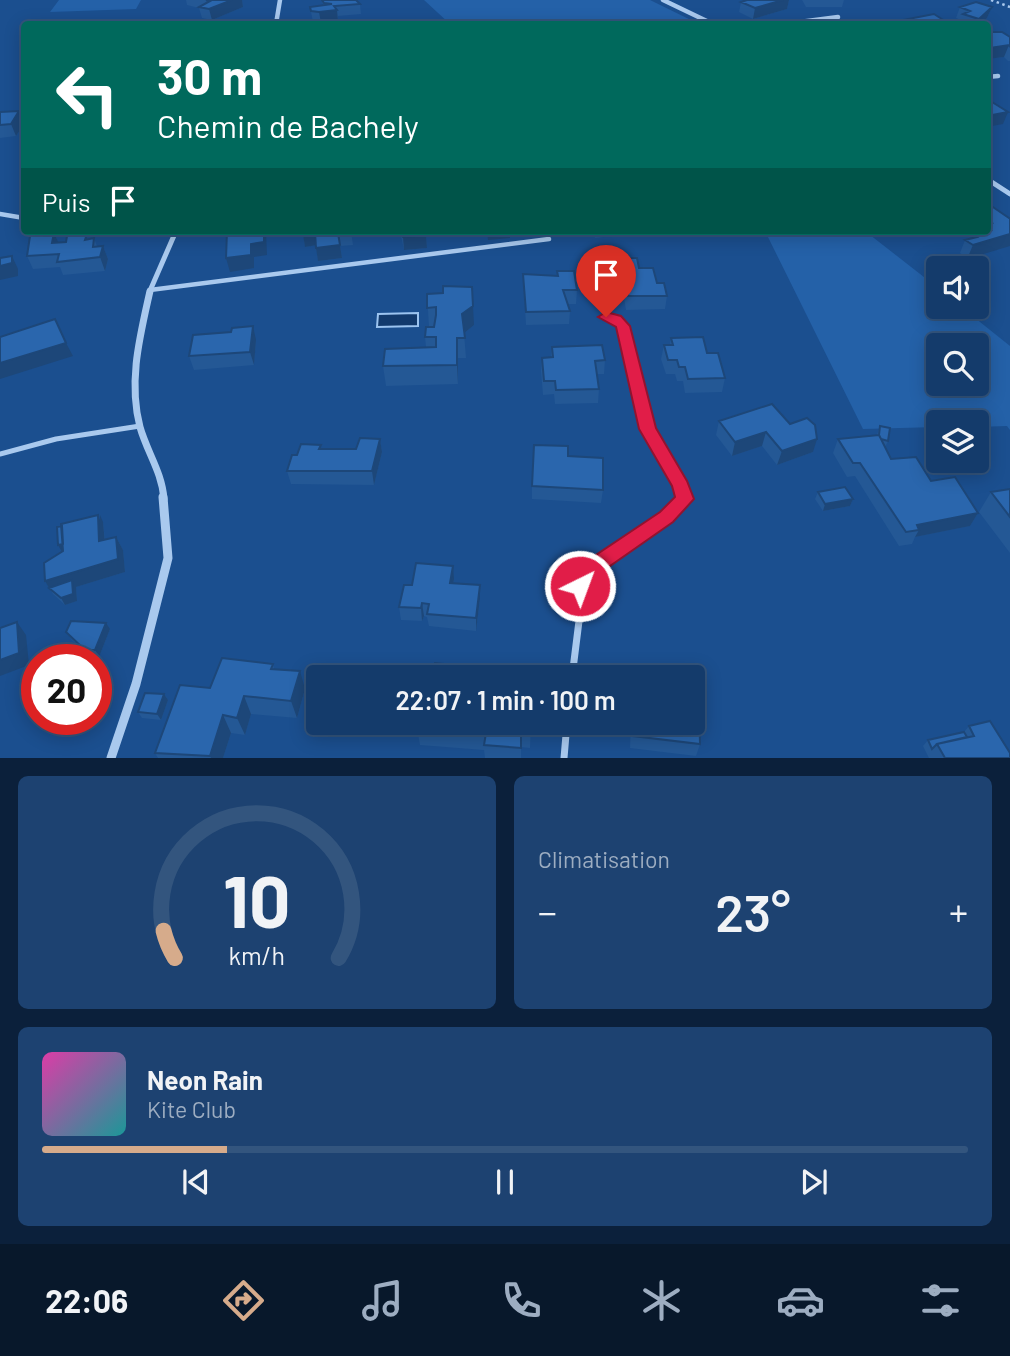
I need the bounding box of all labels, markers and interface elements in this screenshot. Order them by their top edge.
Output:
text: 30 m [157,46,262,105]
icon: left [42,49,133,140]
text: Chemin de Bachely [157,106,419,144]
icon: arrive [104,182,142,220]
text: Puis [42,186,90,217]
pin [576,245,636,317]
icon: arrive [587,256,625,294]
map controls [926,256,989,473]
button: sound [926,256,989,319]
button: search [926,333,989,396]
button: layers [926,410,989,473]
position arrow [543,549,617,623]
speed limit sign: 20 [21,644,112,735]
text: 22:07 · 1 min · 100 m [395,684,616,715]
text: Climatisation [538,845,670,873]
text: 10 [223,856,291,944]
text: 23° [715,880,791,942]
text: − [538,888,557,934]
text: + [949,888,968,934]
text: km/h [229,940,285,970]
text: Neon Rain [147,1064,263,1095]
text: Kite Club [147,1095,236,1123]
icon: previous [177,1163,215,1201]
icon: pause [486,1163,524,1201]
icon: next [795,1163,833,1201]
icon: directions [219,1276,268,1325]
icon: music [358,1276,407,1325]
icon: phone [497,1276,546,1325]
icon: climate [637,1276,686,1325]
icon: car [776,1276,825,1325]
icon: filters [916,1276,965,1325]
text: 22:06 [45,1281,128,1319]

